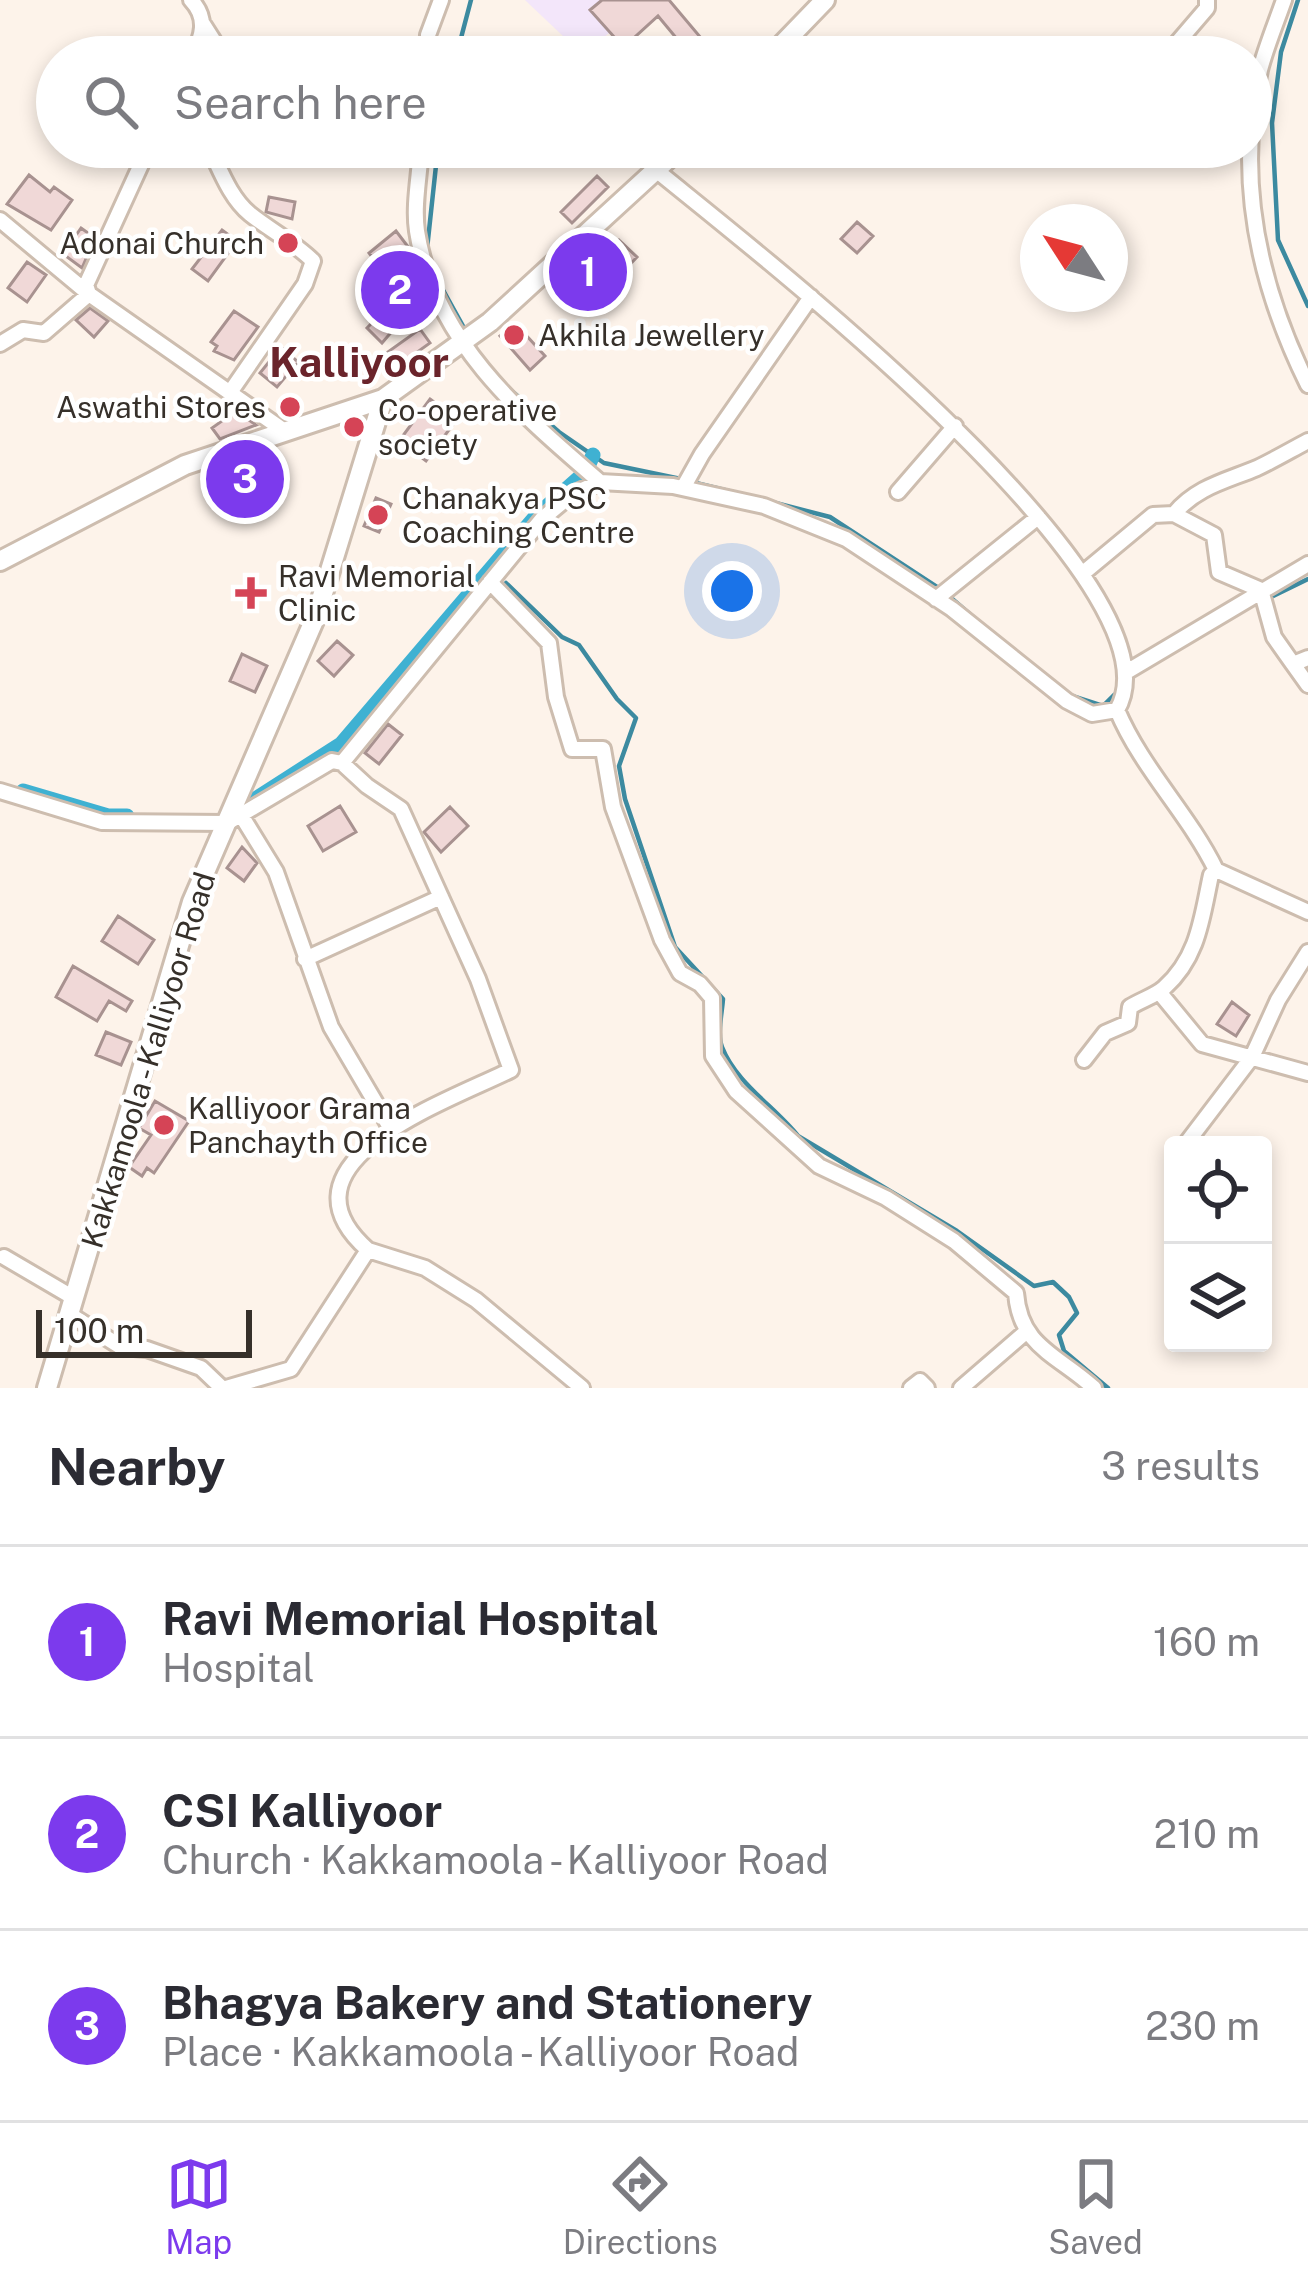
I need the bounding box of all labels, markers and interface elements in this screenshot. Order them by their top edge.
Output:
search box [36,36,1272,168]
icon: search [78,69,144,135]
text: Search here [174,76,427,129]
north arrow [1020,204,1128,312]
place label: Adonai Church [59,225,264,261]
pin: 1 [549,227,627,317]
marker: Adonai Church [275,230,301,256]
pin: 2 [361,245,439,335]
place label: Akhila Jewellery [538,317,765,353]
marker: Akhila Jewellery [501,322,527,348]
district label: Kalliyoor [269,337,449,386]
place label: Aswathi Stores [56,389,266,425]
place label: Co-operative society [378,392,557,462]
marker: Aswathi Stores [277,394,303,420]
marker: Co-operative society [341,414,367,440]
pin: 3 [206,434,284,524]
place label: Chanakya PSC Coaching Centre [402,480,635,550]
marker: Chanakya PSC Coaching Centre [365,502,391,528]
place label: Ravi Memorial Clinic [278,558,475,628]
your location [702,561,762,621]
marker: Ravi Memorial Clinic [235,577,267,609]
street label: Kakkamoola - Kalliyoor Road [74,868,222,1252]
place label: Kalliyoor Grama Panchayth Office [188,1090,428,1160]
marker: Kalliyoor Grama Panchayth Office [151,1112,177,1138]
map controls [1164,1136,1272,1352]
button: locate [1164,1136,1272,1244]
button: layers [1164,1244,1272,1352]
scale bar [36,1304,252,1357]
text: 100 m [54,1312,144,1350]
text: Nearby [48,1437,225,1496]
text: 3 results [1101,1443,1260,1489]
text: Ravi Memorial Hospital [162,1592,659,1645]
text: 1 [79,1619,95,1665]
text: 160 m [1153,1619,1260,1665]
text: Hospital [162,1645,315,1691]
text: CSI Kalliyoor [162,1784,442,1837]
text: 2 [75,1811,99,1857]
text: 210 m [1154,1811,1260,1857]
text: Church · Kakkamoola - Kalliyoor Road [162,1837,829,1883]
text: Bhagya Bakery and Stationery [162,1976,812,2029]
text: 3 [74,2003,100,2049]
text: 230 m [1145,2003,1260,2049]
text: Place · Kakkamoola - Kalliyoor Road [162,2029,799,2075]
tab: Map [165,2151,232,2261]
tab: Directions [563,2151,718,2261]
tab: Saved [1048,2151,1143,2261]

